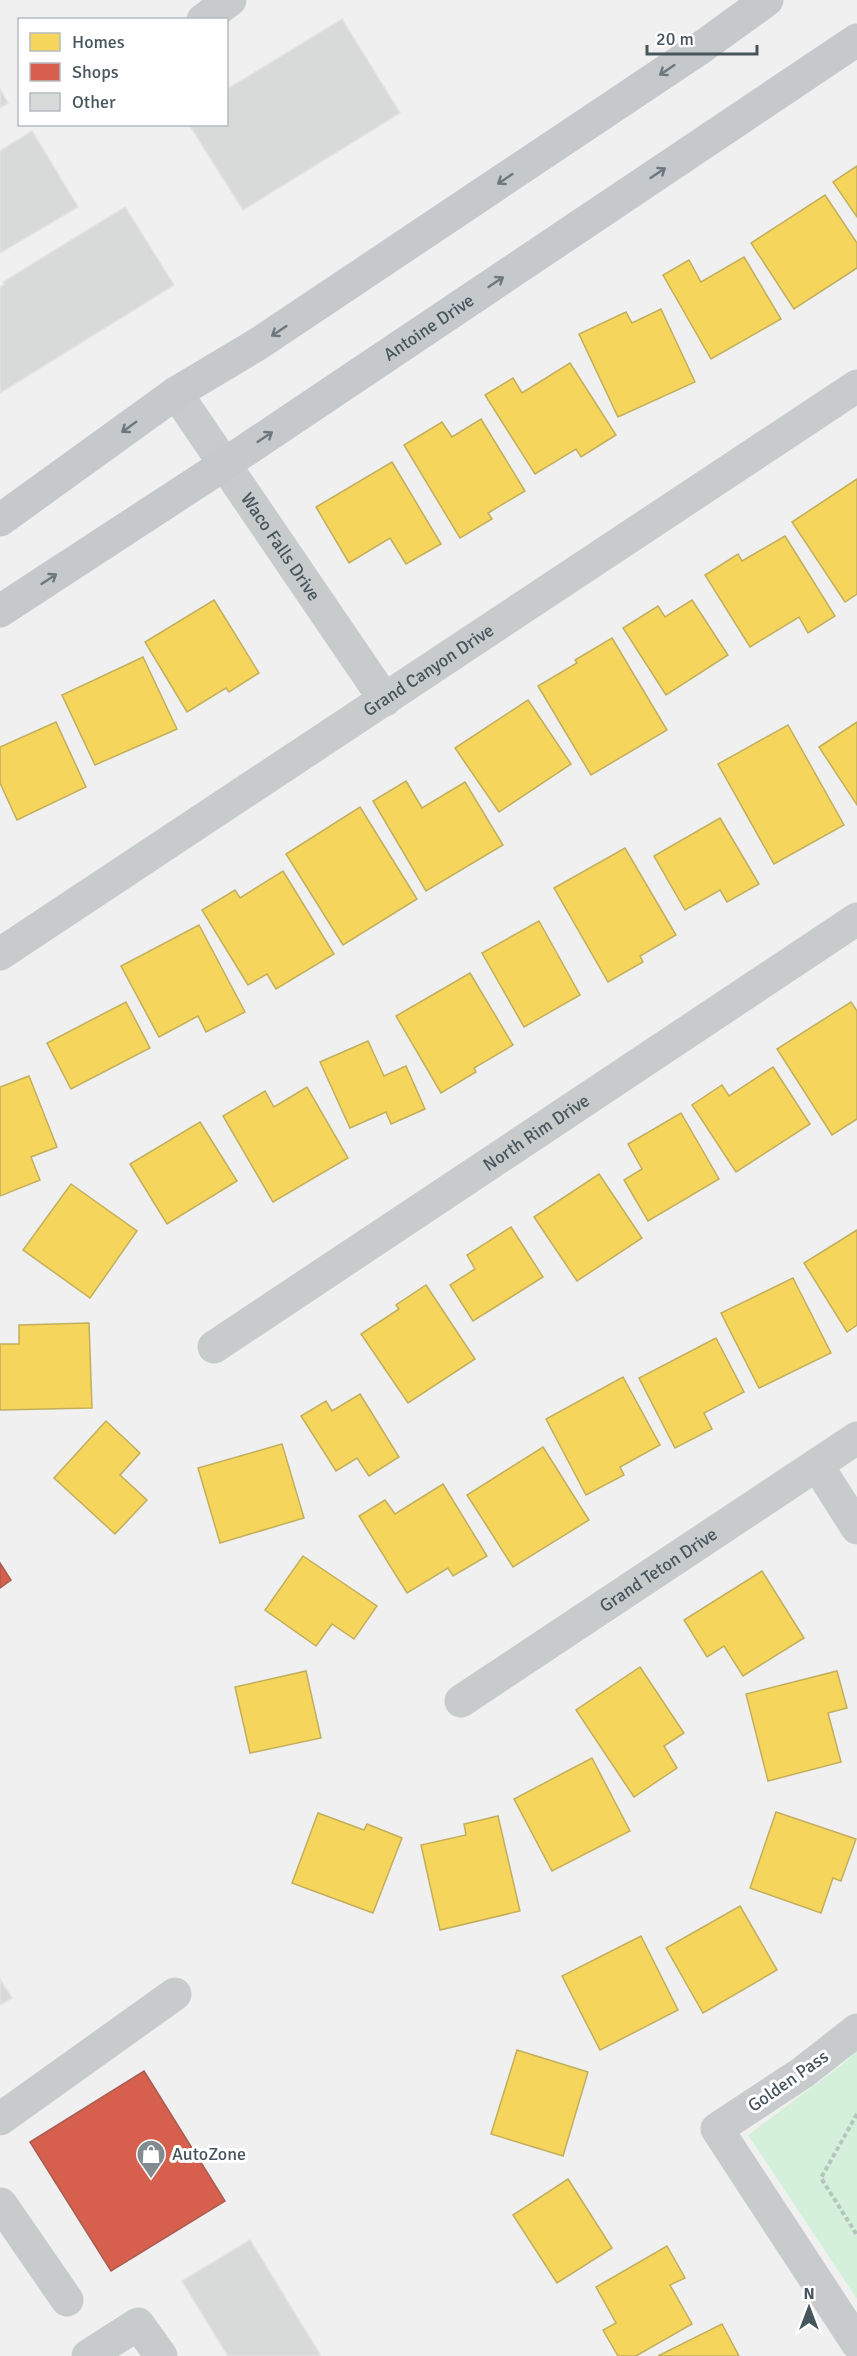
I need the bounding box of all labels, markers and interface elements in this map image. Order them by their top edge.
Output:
legend [18,18,228,126]
scale bar [647,18,756,56]
text: 20 m [656,28,694,50]
text: Homes [72,31,125,53]
text: Shops [72,61,119,83]
one-way arrow [660,64,676,76]
text: Other [72,91,116,113]
one-way arrow [649,167,666,179]
one-way arrow [498,173,514,185]
one-way arrow [488,275,505,288]
street label: Antoine Drive [379,289,478,366]
one-way arrow [270,324,287,337]
one-way arrow [121,421,137,433]
one-way arrow [256,431,273,444]
street label: Waco Falls Drive [236,489,325,605]
one-way arrow [40,573,57,585]
street label: Grand Canyon Drive [359,619,498,721]
street label: North Rim Drive [479,1089,593,1176]
street label: Grand Teton Drive [595,1523,721,1617]
street label: Golden Pass [744,2045,833,2117]
shop icon: AutoZone [135,2138,167,2180]
place label: AutoZone [172,2143,246,2165]
north arrow [779,2278,839,2338]
text: N [803,2284,815,2304]

